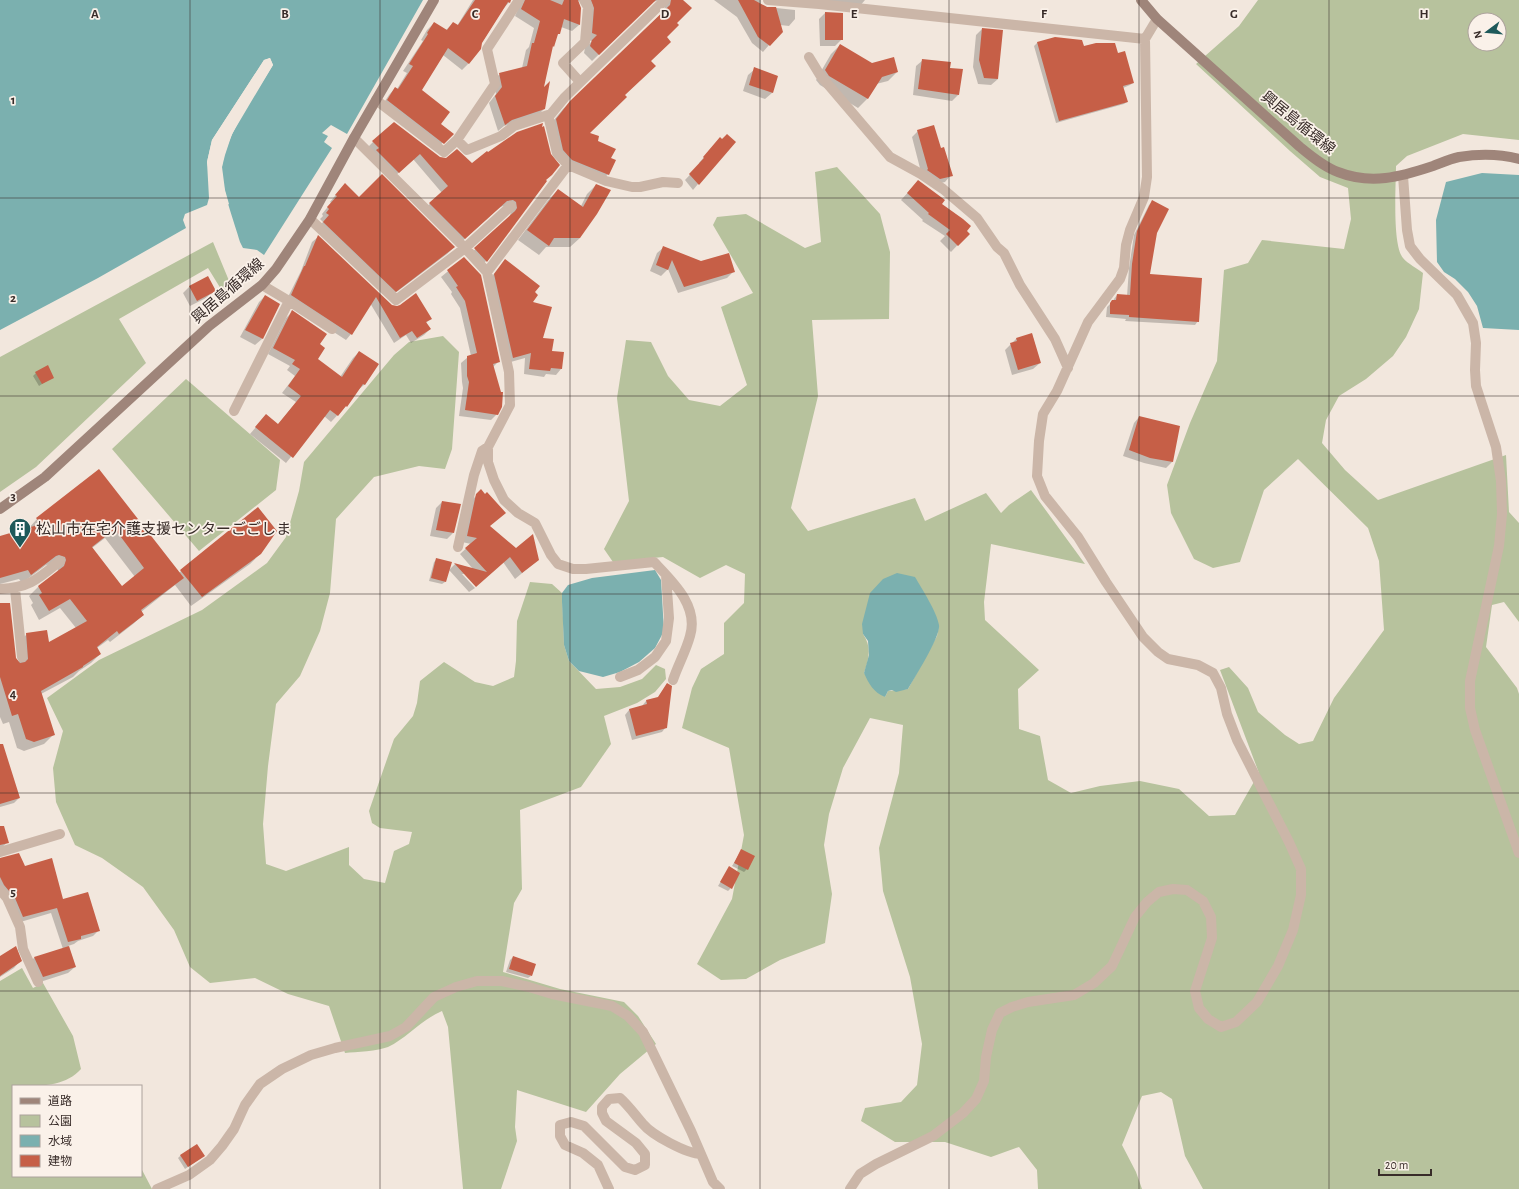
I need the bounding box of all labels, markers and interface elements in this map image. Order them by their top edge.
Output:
text: A [91,8,99,21]
text: B [281,8,289,21]
text: C [472,8,479,21]
text: D [661,8,670,21]
text: E [851,8,858,21]
text: F [1041,8,1048,21]
text: G [1230,8,1238,21]
text: H [1419,8,1429,21]
north arrow [1467,12,1507,52]
text: N [1472,29,1484,40]
street label: 興居島循環線 [1258,88,1338,157]
text: 1 [11,94,15,107]
street label: 興居島循環線 [188,255,267,326]
text: 2 [10,292,16,305]
text: 3 [10,490,16,503]
building icon: 松山市在宅介護支援センターごごしま [7,516,33,549]
place label: 松山市在宅介護支援センターごごしま [36,521,291,537]
text: 4 [10,688,17,701]
text: 5 [10,886,16,899]
legend [12,1085,142,1177]
text: 道路 [48,1094,72,1107]
text: 公園 [48,1115,72,1127]
text: 水域 [48,1135,72,1147]
scale bar [1379,1151,1431,1177]
text: 建物 [48,1154,72,1167]
text: 20 m [1385,1159,1408,1171]

